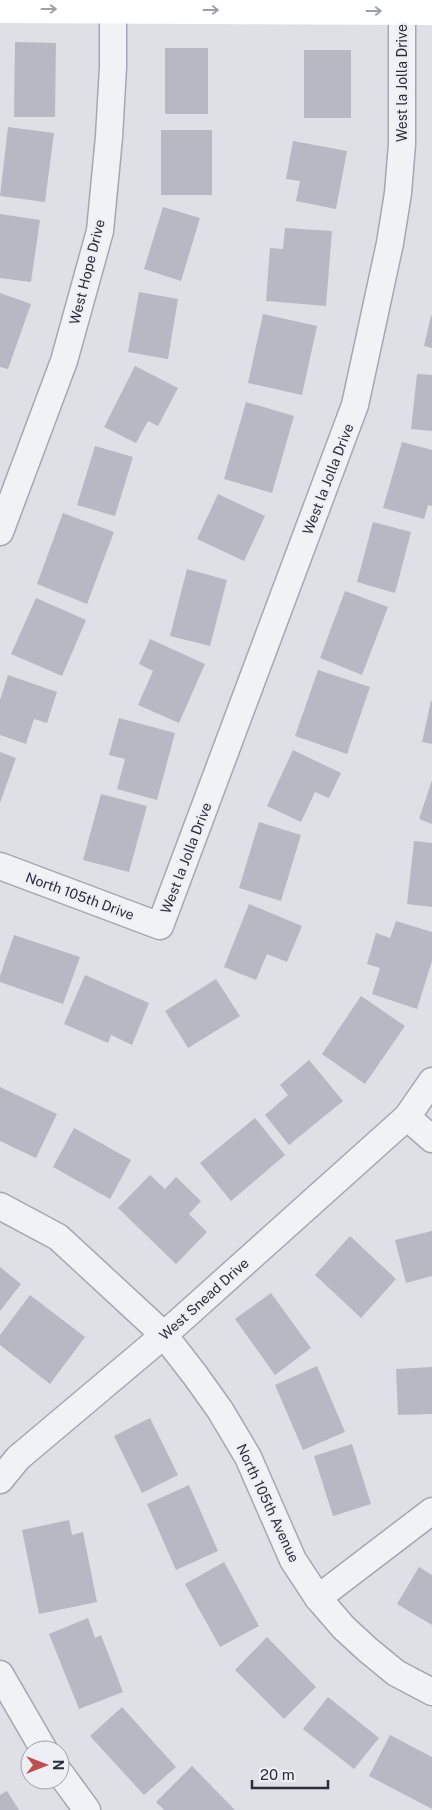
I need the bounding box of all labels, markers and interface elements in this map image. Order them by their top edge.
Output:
one-way arrow [40,4,56,14]
one-way arrow [202,5,219,15]
one-way arrow [365,6,381,16]
street label: West la Jolla Drive [394,24,410,142]
street label: West Hope Drive [66,218,108,326]
street label: West la Jolla Drive [299,421,357,537]
street label: West la Jolla Drive [157,800,215,916]
street label: North 105th Drive [24,869,136,923]
street label: West Snead Drive [156,1255,252,1343]
street label: North 105th Avenue [234,1441,302,1565]
north arrow [20,1740,70,1790]
scale bar [252,1758,328,1790]
text: N [50,1760,66,1770]
text: 20 m [260,1766,295,1783]

